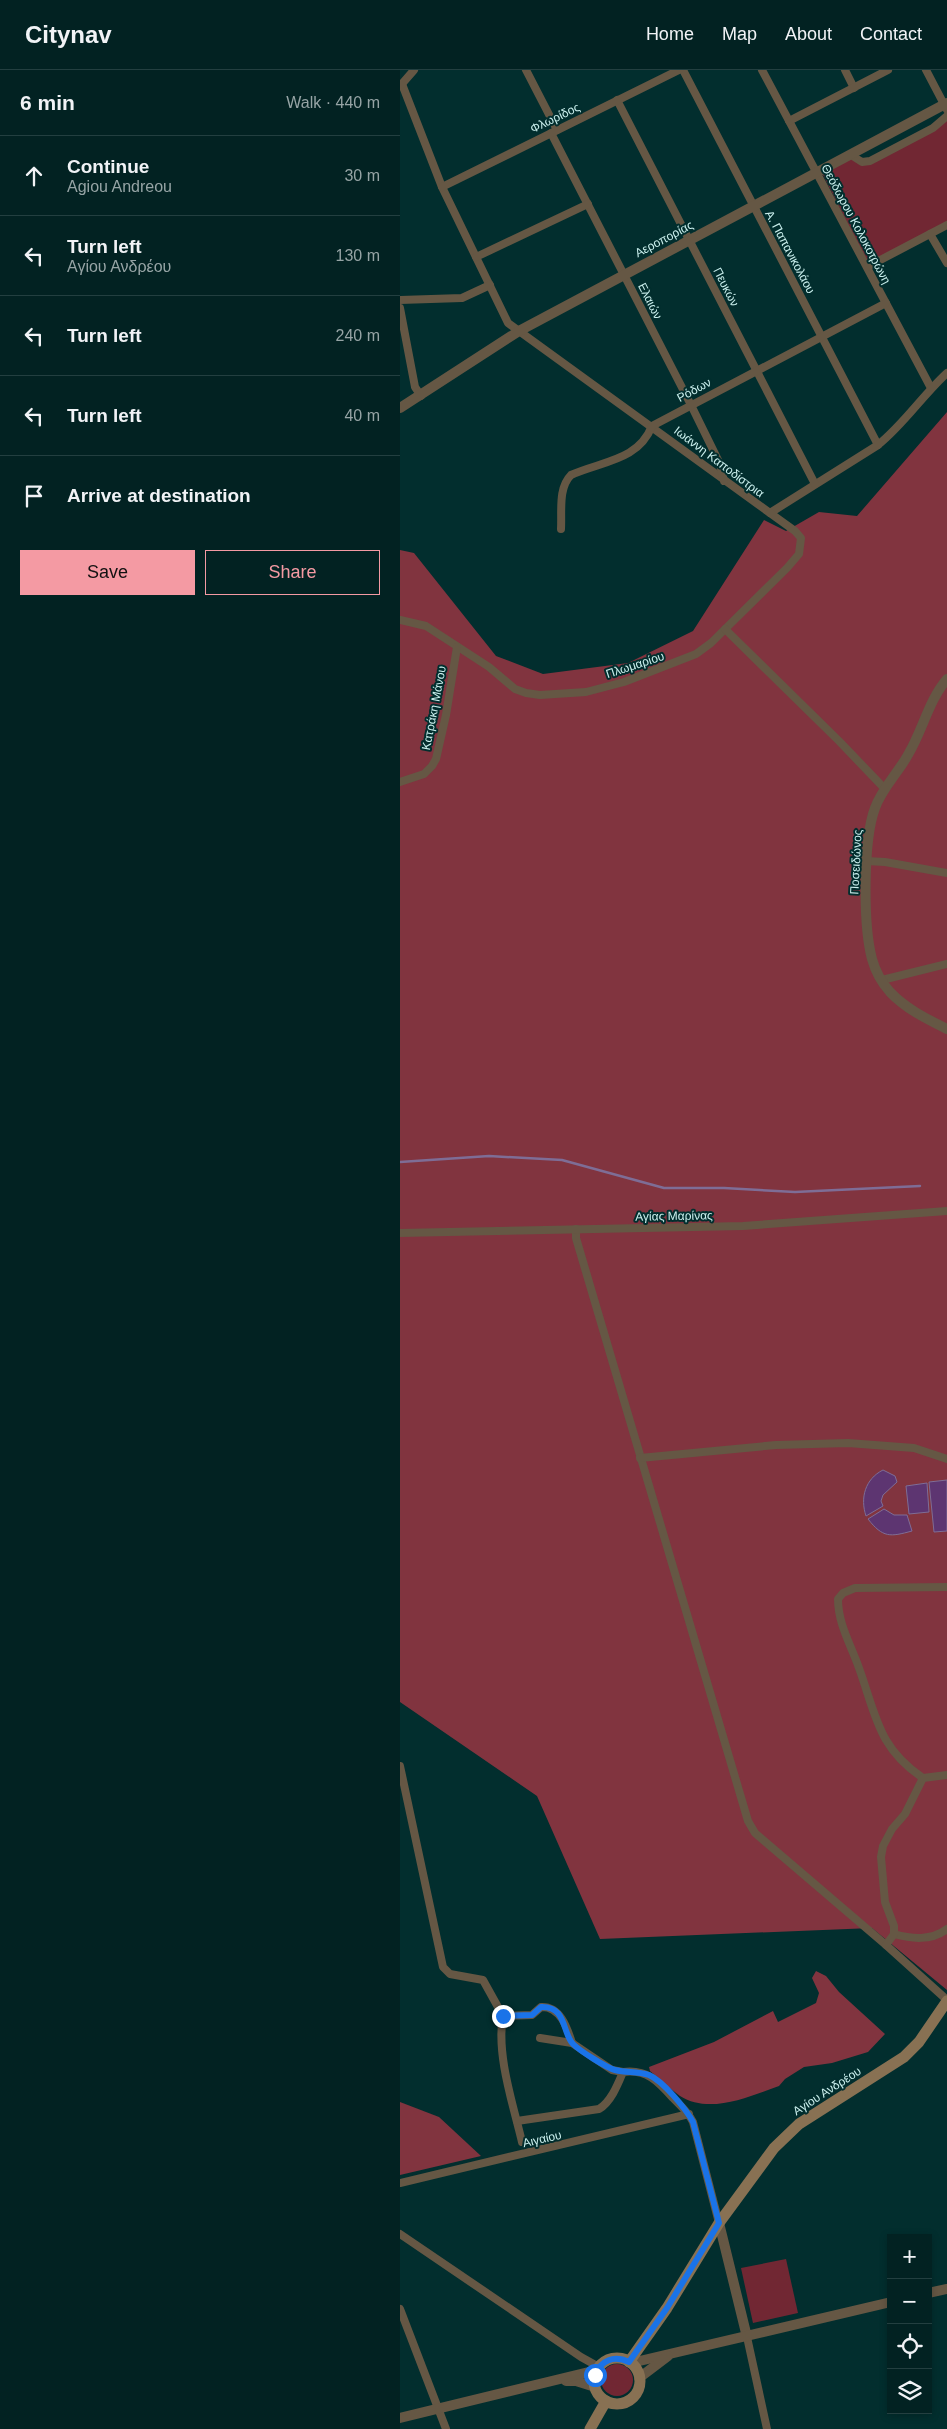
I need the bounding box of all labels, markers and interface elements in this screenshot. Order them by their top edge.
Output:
text: Citynav [25,21,112,48]
text: Home [646,24,694,44]
text: Map [722,24,757,44]
text: About [785,24,832,44]
text: Contact [860,24,922,44]
text: 6 min [20,91,75,114]
text: Walk · 440 m [286,94,380,111]
street label: Φλωρίδος [528,100,582,136]
text: Continue [67,156,149,177]
icon: ahead [20,162,48,190]
street label: Θεόδωρου Κολοκοτρώνη [818,162,894,286]
text: 30 m [344,167,380,184]
text: Agiou Andreou [67,178,172,195]
street label: Α. Παπανικολάου [762,208,818,296]
street label: Αεροπορίας [633,218,696,260]
text: Turn left [67,236,142,257]
icon: left [20,242,48,270]
text: 130 m [336,247,380,264]
text: Αγίου Ανδρέου [67,258,171,275]
street label: Πευκών [710,265,742,309]
street label: Ελαιών [635,281,665,321]
icon: left [20,322,48,350]
text: Turn left [67,325,142,346]
text: 240 m [336,327,380,344]
street label: Ρόδων [674,375,714,405]
icon: left [20,402,48,430]
text: Turn left [67,405,142,426]
text: 40 m [344,407,380,424]
street label: Ιωάννη Καποδίστρια [671,424,767,500]
icon: arrive [20,482,48,510]
text: Arrive at destination [67,485,251,506]
button: Save [20,550,195,595]
button: Share [205,550,380,595]
street label: Πλωμαρίου [604,649,666,681]
street label: Κατράκη Μάνου [419,665,449,751]
street label: Ποσειδώνος [847,829,865,895]
street label: Αγίας Μαρίνας [635,1208,713,1224]
route end [492,2005,515,2028]
street label: Αγίου Ανδρέου [790,2064,864,2118]
street label: Αιγαίου [521,2128,563,2150]
map controls [887,2234,932,2414]
button: + [887,2234,932,2279]
button: − [887,2279,932,2324]
button: locate [887,2324,932,2369]
route start [584,2364,607,2387]
button: layers [887,2369,932,2414]

